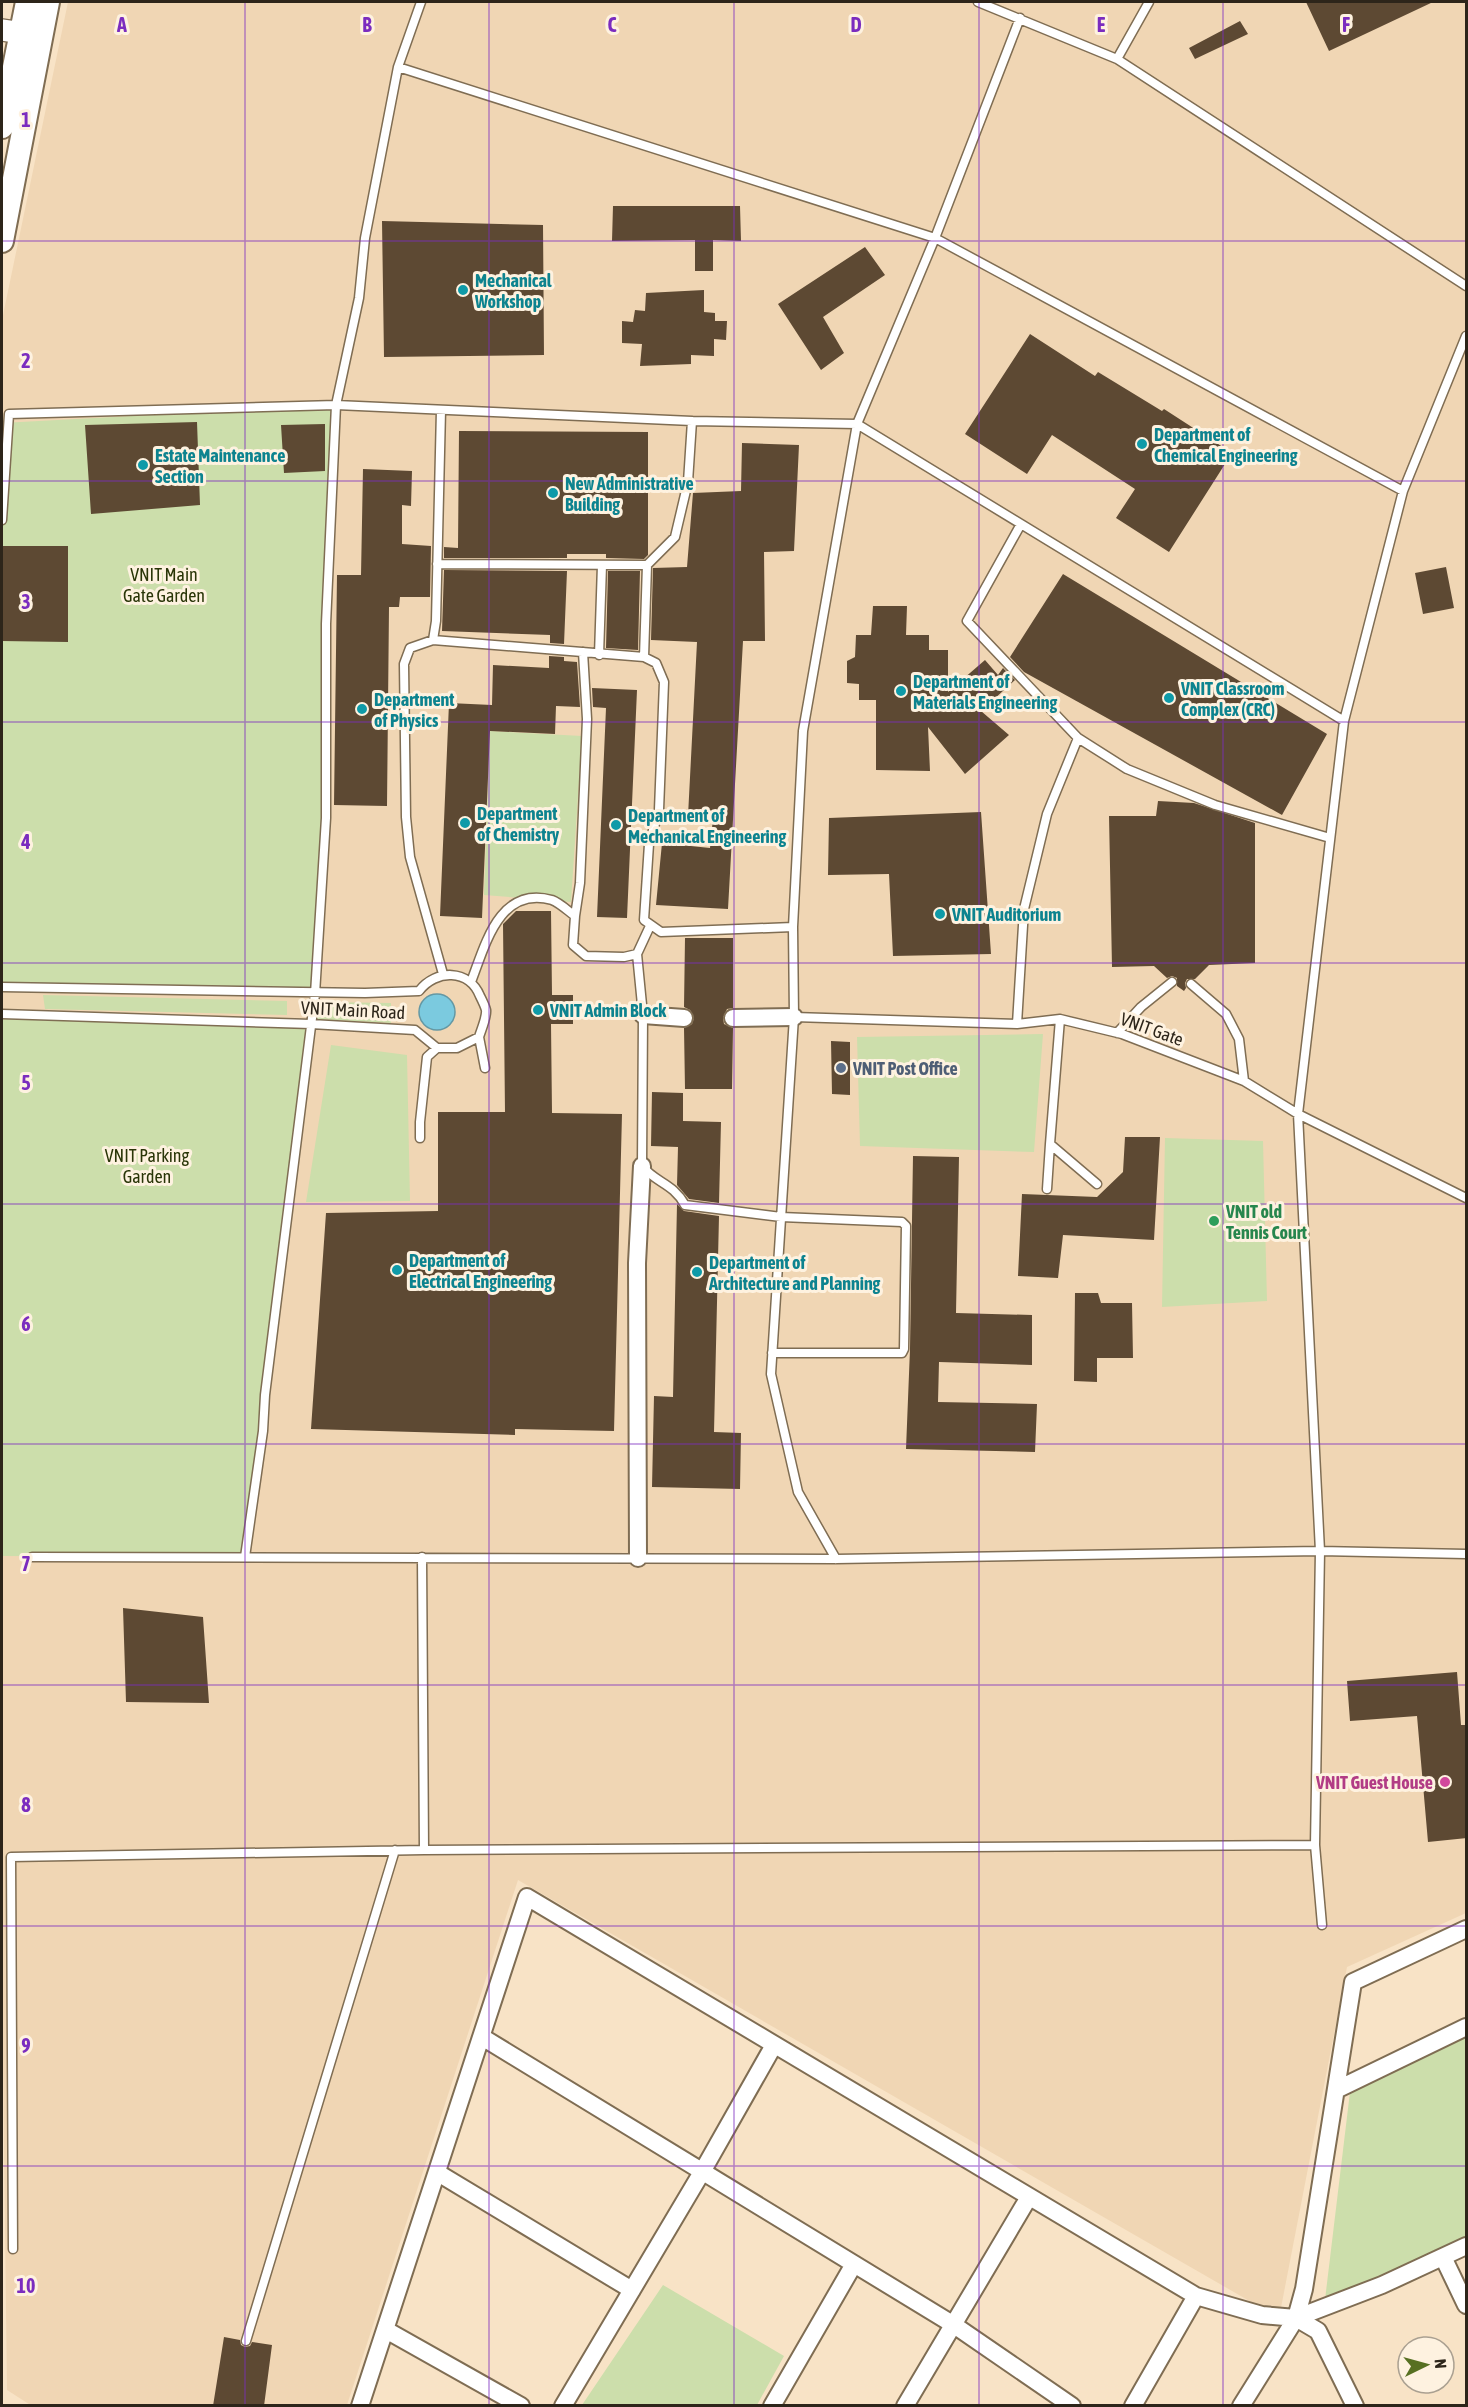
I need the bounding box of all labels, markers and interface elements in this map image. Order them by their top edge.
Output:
text: A [116,13,127,36]
text: B [362,13,372,36]
text: C [608,13,617,36]
text: D [850,13,862,36]
text: E [1097,13,1106,36]
text: F [1342,13,1350,36]
text: 1 [21,108,31,131]
place label: Mechanical Workshop [474,270,552,312]
marker: Mechanical Workshop [456,283,470,297]
text: 2 [21,349,31,372]
place label: Department of Chemical Engineering [1154,424,1298,466]
marker: Department of Chemical Engineering [1135,437,1149,451]
place label: Estate Maintenance Section [155,445,285,487]
marker: Estate Maintenance Section [136,458,150,472]
place label: New Administrative Building [565,473,694,515]
marker: New Administrative Building [546,486,560,500]
park label: VNIT Main Gate Garden [123,564,205,606]
text: 3 [21,590,31,613]
place label: Department of Materials Engineering [913,671,1057,713]
place label: VNIT Classroom Complex (CRC) [1180,678,1285,720]
marker: Department of Materials Engineering [894,684,908,698]
place label: Department of Physics [374,689,455,731]
marker: VNIT Classroom Complex (CRC) [1162,691,1176,705]
marker: Department of Physics [355,702,369,716]
place label: Department of Chemistry [477,803,560,845]
place label: Department of Mechanical Engineering [628,805,786,847]
marker: Department of Chemistry [458,816,472,830]
marker: Department of Mechanical Engineering [609,818,623,832]
text: 4 [20,830,31,853]
place label: VNIT Auditorium [951,904,1061,925]
marker: VNIT Auditorium [933,907,947,921]
street label: VNIT Main Road [300,997,406,1023]
place label: VNIT Admin Block [549,1000,667,1021]
marker: VNIT Admin Block [531,1003,545,1017]
street label: VNIT Gate [1118,1008,1186,1050]
place label: VNIT Post Office [852,1058,958,1079]
marker: VNIT Post Office [834,1061,848,1075]
text: 5 [21,1071,31,1094]
park label: VNIT Parking Garden [105,1145,190,1187]
place label: VNIT old Tennis Court [1225,1201,1308,1243]
marker: VNIT old Tennis Court [1207,1214,1221,1228]
place label: Department of Electrical Engineering [409,1250,552,1292]
place label: Department of Architecture and Planning [708,1252,881,1294]
marker: Department of Electrical Engineering [390,1263,404,1277]
marker: Department of Architecture and Planning [690,1265,704,1279]
text: 6 [21,1312,31,1335]
text: 7 [21,1552,31,1575]
place label: VNIT Guest House [1315,1772,1433,1793]
marker: VNIT Guest House [1438,1775,1452,1789]
text: 8 [21,1793,31,1816]
text: 9 [21,2034,31,2057]
text: 10 [17,2274,35,2297]
north arrow [1396,2335,1456,2395]
text: N [1432,2358,1450,2369]

